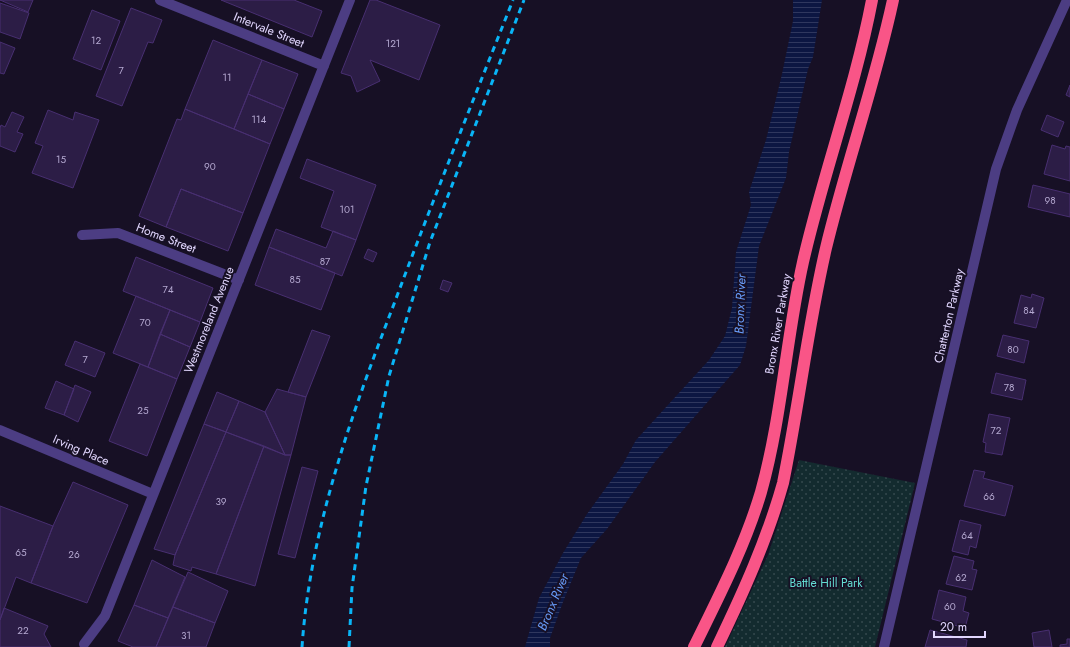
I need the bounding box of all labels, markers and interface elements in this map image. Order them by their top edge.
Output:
street label: Intervale Street [231,8,307,52]
house number: 12 [91,33,101,48]
house number: 121 [386,36,400,51]
house number: 7 [118,63,124,78]
house number: 11 [223,70,232,85]
house number: 114 [252,112,267,127]
house number: 15 [56,152,66,167]
house number: 90 [204,159,216,174]
house number: 98 [1044,193,1056,208]
house number: 101 [340,202,355,217]
street label: Home Street [133,218,199,258]
house number: 87 [320,254,331,269]
street label: Westmoreland Avenue [179,264,239,376]
street label: Chatterton Parkway [929,266,969,365]
house number: 85 [289,272,301,287]
street label: Bronx River Parkway [760,272,796,376]
water label: Bronx River [729,273,751,335]
house number: 74 [162,282,174,297]
house number: 84 [1023,303,1035,318]
house number: 70 [139,315,151,330]
house number: 80 [1007,342,1019,357]
house number: 7 [82,352,88,367]
house number: 78 [1004,380,1014,395]
house number: 25 [137,403,149,418]
house number: 72 [991,423,1002,438]
street label: Irving Place [50,430,112,470]
house number: 66 [983,489,995,504]
house number: 39 [215,494,227,509]
house number: 64 [961,528,973,543]
house number: 65 [15,545,27,560]
house number: 26 [68,547,80,562]
water label: Bronx River [532,570,574,634]
house number: 62 [955,570,967,585]
park label: Battle Hill Park [790,574,863,592]
house number: 60 [944,599,956,614]
scale bar [934,613,985,639]
text: 20 m [940,618,967,636]
house number: 22 [17,623,29,638]
house number: 31 [181,628,191,643]

